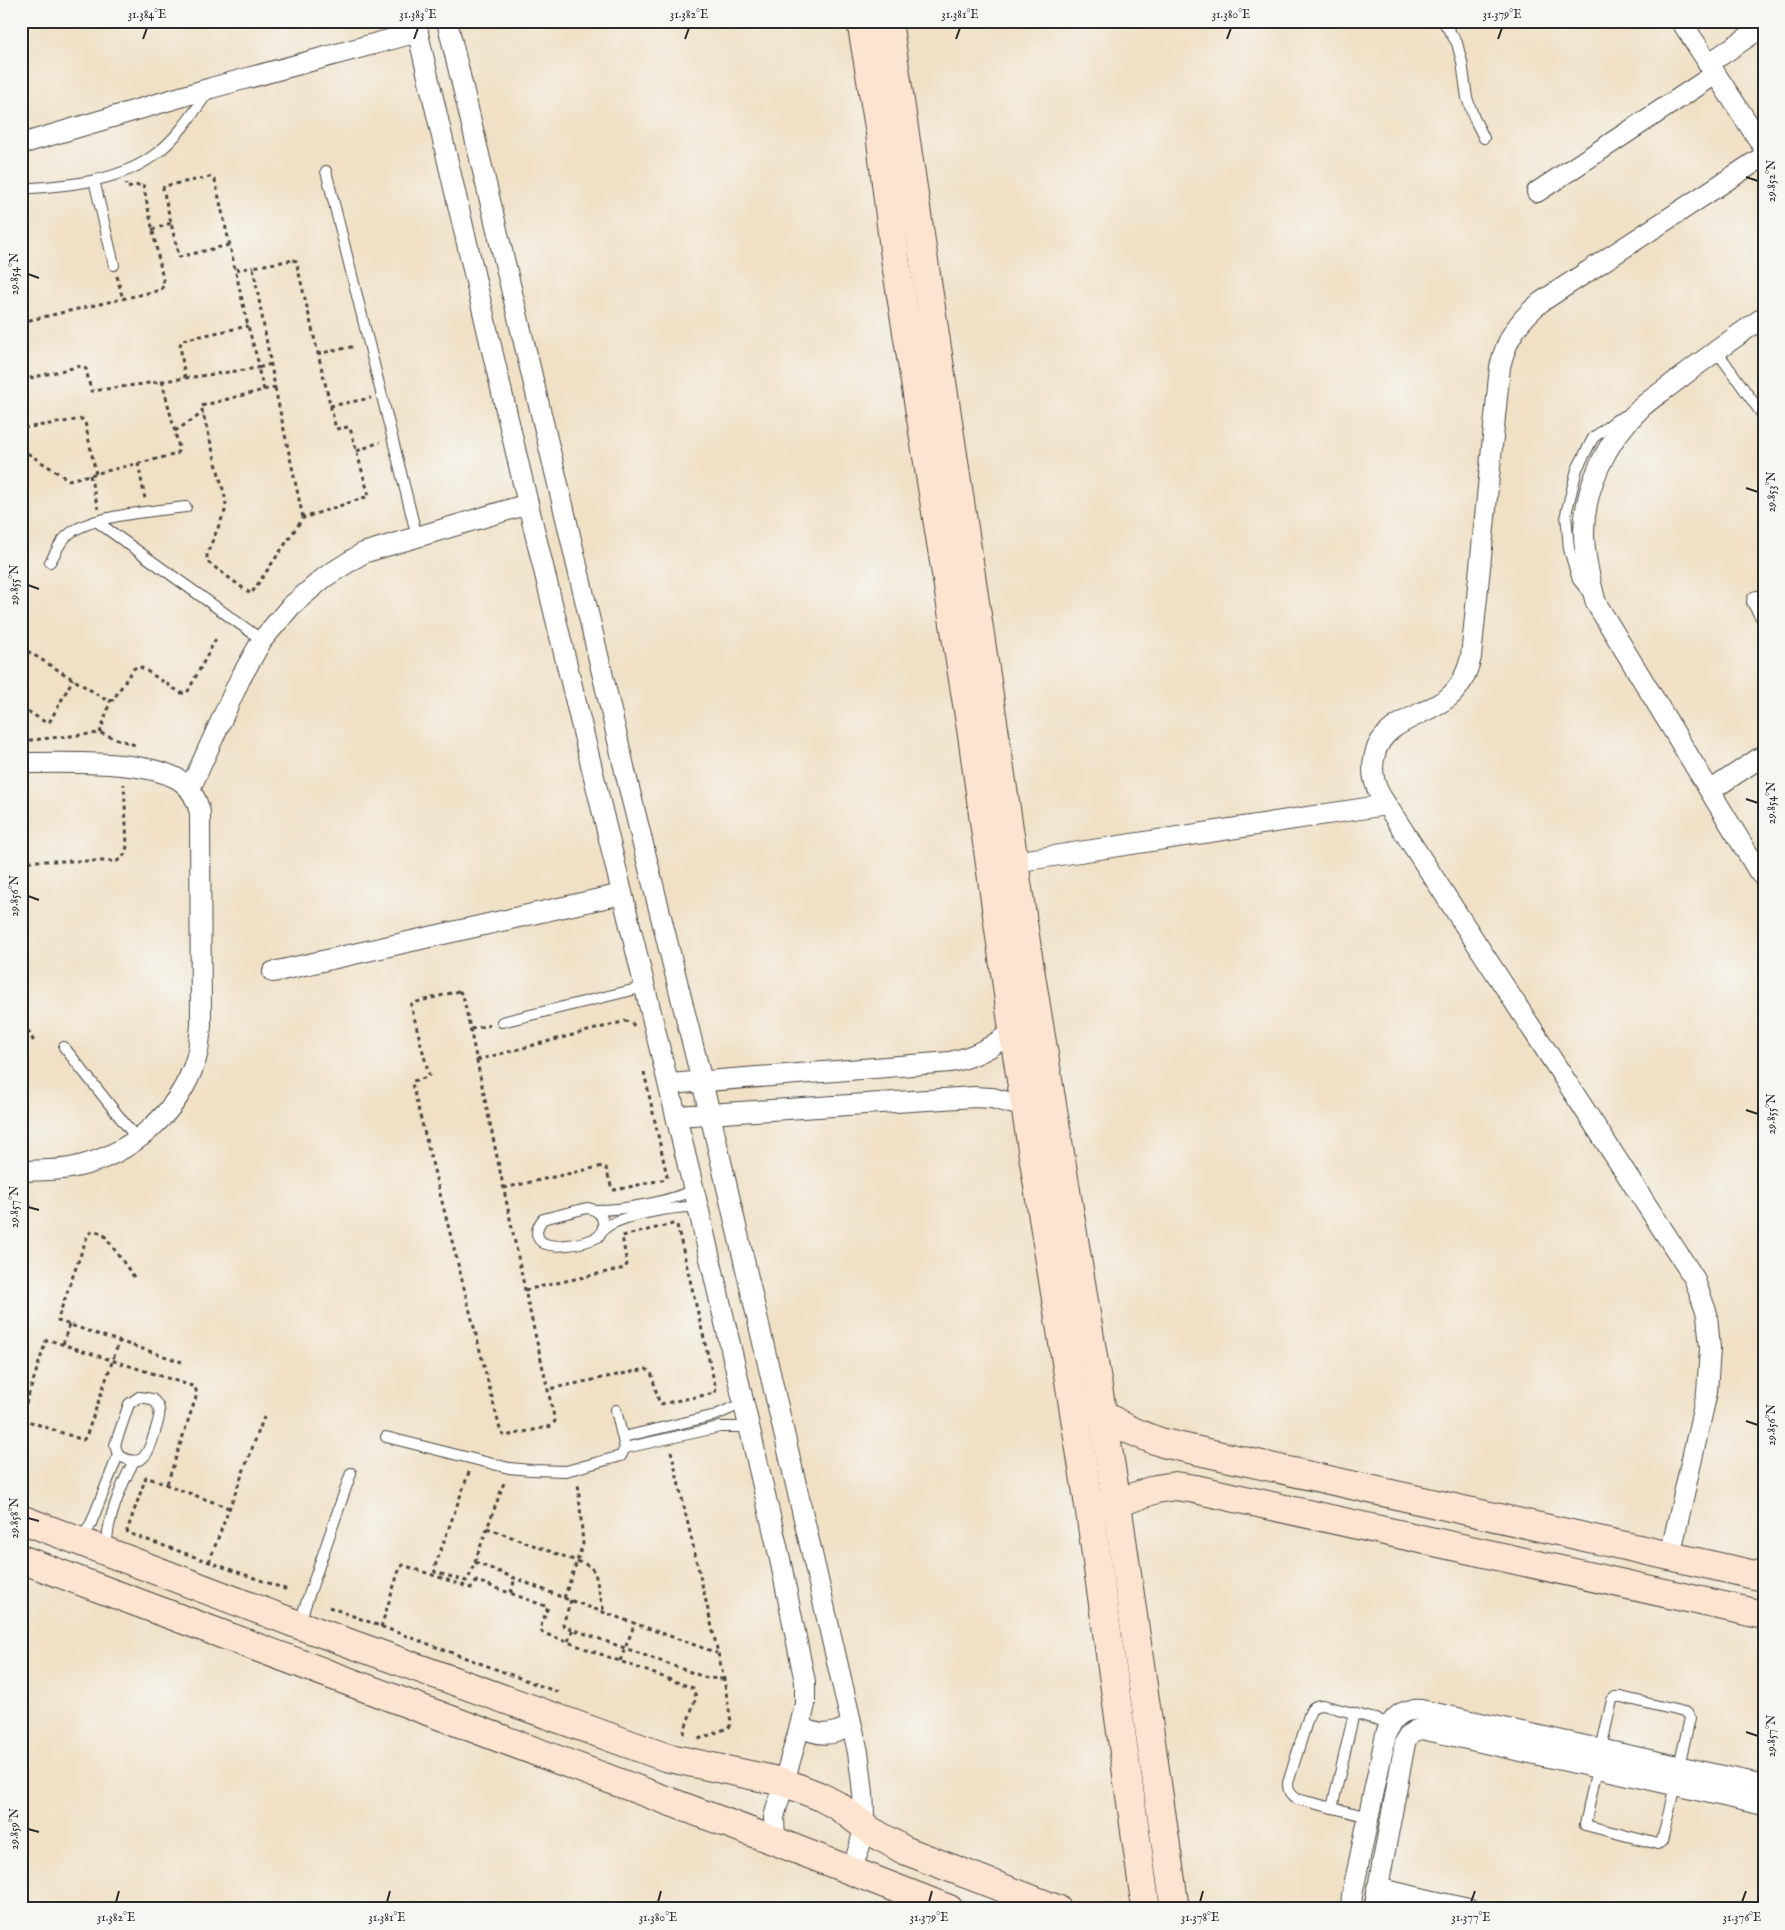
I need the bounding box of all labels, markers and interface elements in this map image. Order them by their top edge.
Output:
text: 31.384°E [128,7,166,22]
text: 31.383°E [399,7,437,22]
text: 31.382°E [670,7,708,22]
text: 31.381°E [941,7,979,22]
text: 31.380°E [1212,7,1250,22]
text: 31.379°E [1483,7,1521,22]
text: 29.852°N [1764,159,1779,202]
text: 29.854°N [7,252,22,295]
text: 29.853°N [1764,471,1779,513]
text: 29.855°N [7,564,22,606]
text: 29.854°N [1764,781,1779,824]
text: 29.856°N [7,875,22,917]
text: 29.855°N [1764,1093,1779,1135]
text: 29.857°N [7,1185,22,1228]
text: 29.856°N [1764,1404,1779,1446]
text: 29.858°N [7,1497,22,1539]
text: 29.857°N [1764,1714,1779,1757]
text: 29.859°N [7,1807,22,1850]
text: 31.382°E [97,1910,135,1925]
text: 31.381°E [368,1910,406,1925]
text: 31.380°E [639,1910,677,1925]
text: 31.379°E [910,1910,948,1925]
text: 31.378°E [1181,1910,1219,1925]
text: 31.377°E [1451,1910,1491,1925]
text: 31.376°E [1723,1910,1761,1925]

